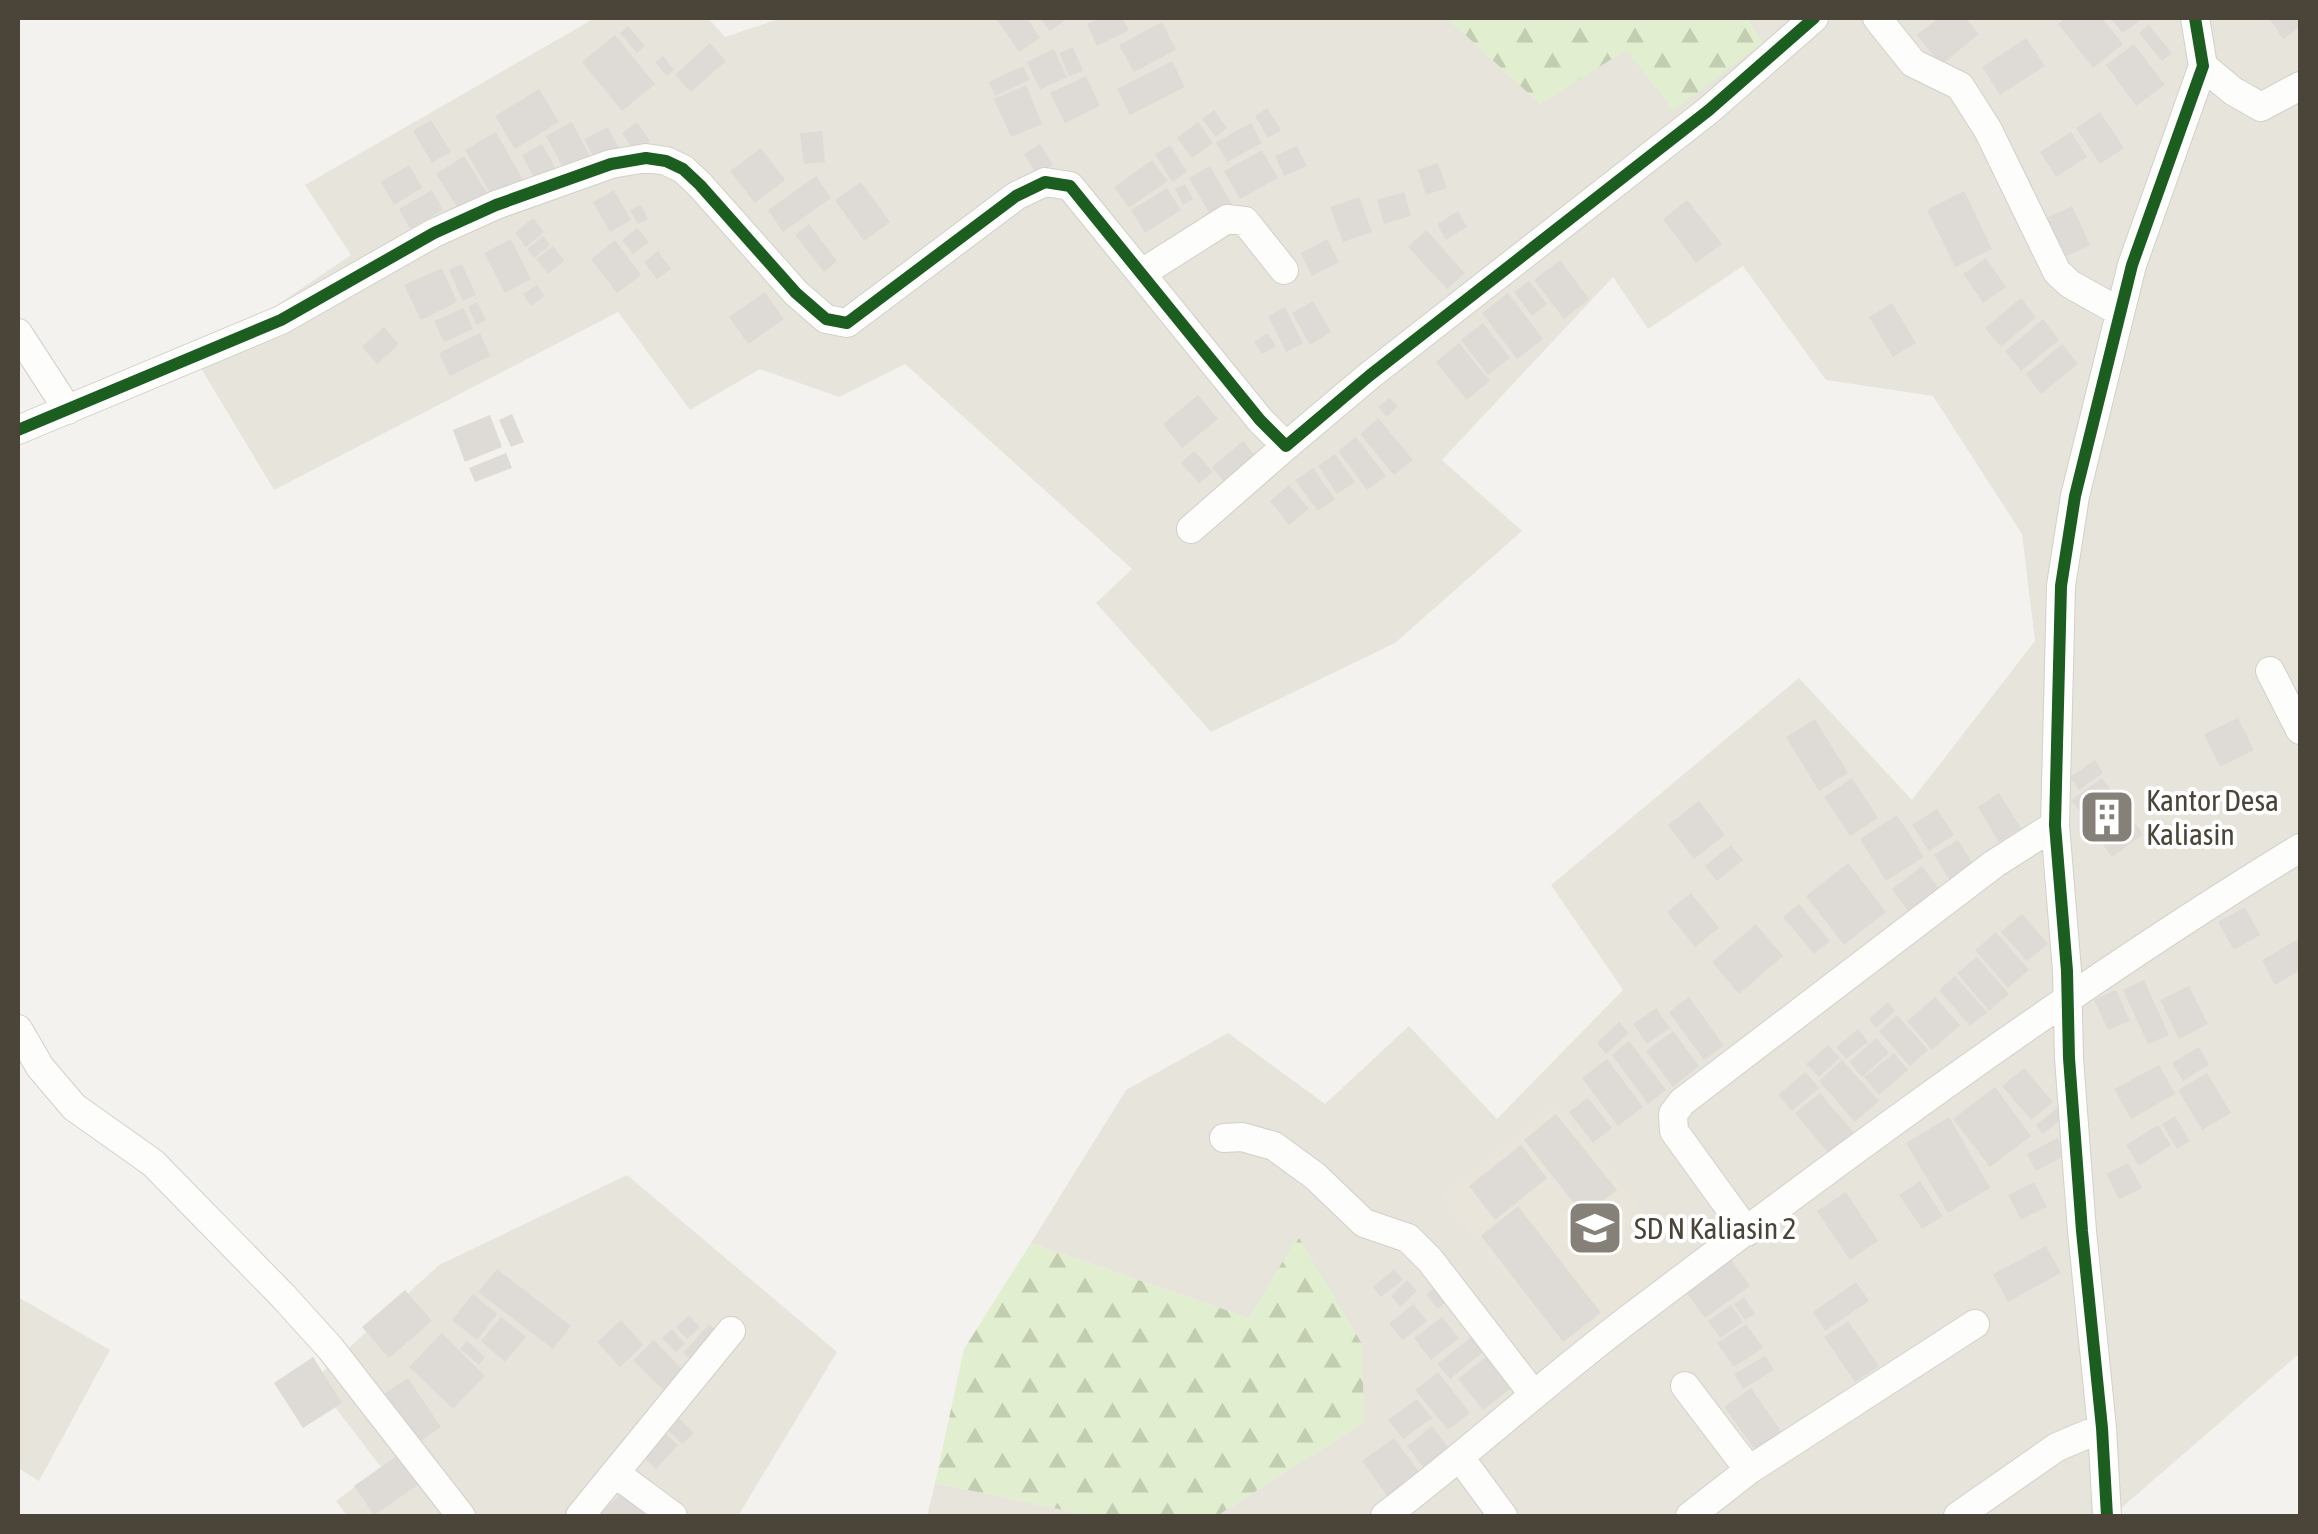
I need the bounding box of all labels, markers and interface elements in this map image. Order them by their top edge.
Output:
place label: Kantor Desa Kaliasin [2146,783,2279,851]
building icon: Kantor Desa Kaliasin [2077,787,2137,847]
school or university icon: SD N Kaliasin 2 [1565,1198,1625,1258]
place label: SD N Kaliasin 2 [1634,1211,1796,1245]

